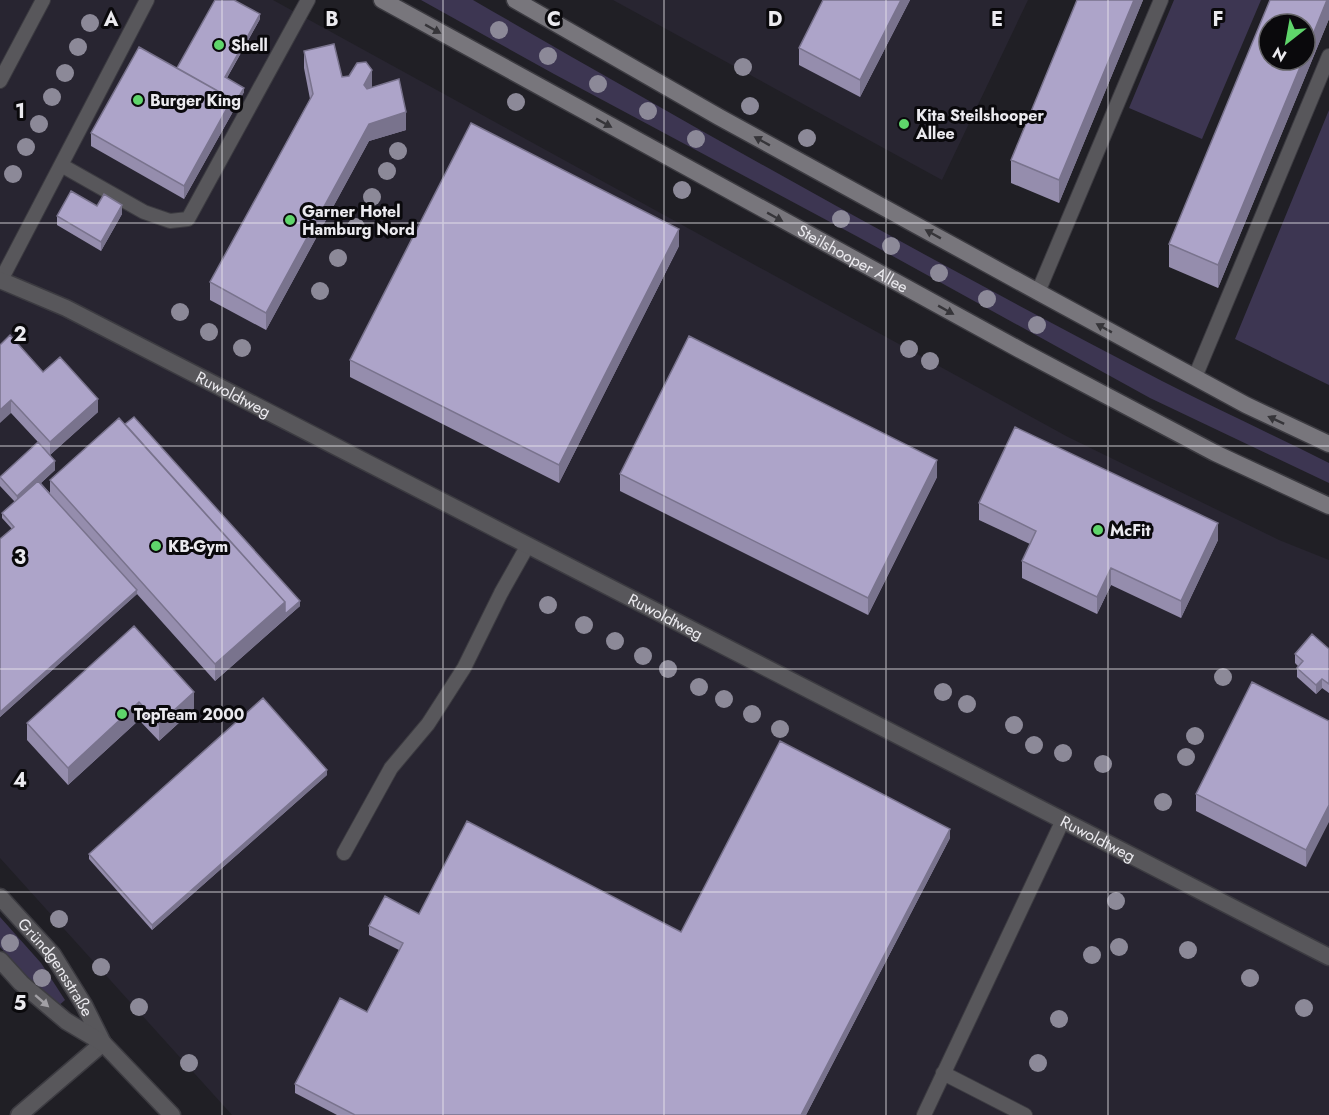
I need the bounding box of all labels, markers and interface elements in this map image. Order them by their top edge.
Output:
text: A [103,5,119,34]
text: B [325,5,339,34]
text: C [547,5,561,34]
text: D [768,5,782,34]
text: E [991,5,1003,34]
text: F [1212,5,1224,34]
north arrow [1257,12,1317,72]
one-way arrow [425,23,441,34]
place label: Shell [231,34,268,57]
marker: Shell [212,38,226,52]
text: N [1268,41,1291,68]
place label: Burger King [150,89,241,112]
marker: Burger King [131,93,145,107]
text: 1 [15,97,25,126]
place label: Kita Steilshooper Allee [915,104,1044,145]
marker: Kita Steilshooper Allee [897,117,911,131]
one-way arrow [596,118,613,128]
one-way arrow [753,136,770,146]
place label: Garner Hotel Hamburg Nord [302,200,415,241]
one-way arrow [767,211,783,222]
marker: Garner Hotel Hamburg Nord [283,213,297,227]
street label: Steilshooper Allee [793,219,912,298]
one-way arrow [924,229,941,239]
one-way arrow [938,305,955,315]
text: 2 [13,320,27,349]
one-way arrow [1095,323,1112,333]
street label: Ruwoldtweg [192,366,275,423]
one-way arrow [1267,414,1285,424]
place label: McFit [1110,519,1151,542]
marker: McFit [1091,523,1105,537]
place label: KB-Gym [168,535,228,558]
marker: KB-Gym [149,539,163,553]
text: 3 [14,543,26,572]
street label: Ruwoldtweg [624,588,707,645]
place label: TopTeam 2000 [134,703,244,726]
marker: TopTeam 2000 [115,707,129,721]
text: 4 [13,766,27,795]
street label: Ruwoldtweg [1056,810,1139,868]
street label: Gründgensstraße [12,913,99,1020]
text: 5 [14,989,27,1018]
one-way arrow [34,994,49,1007]

